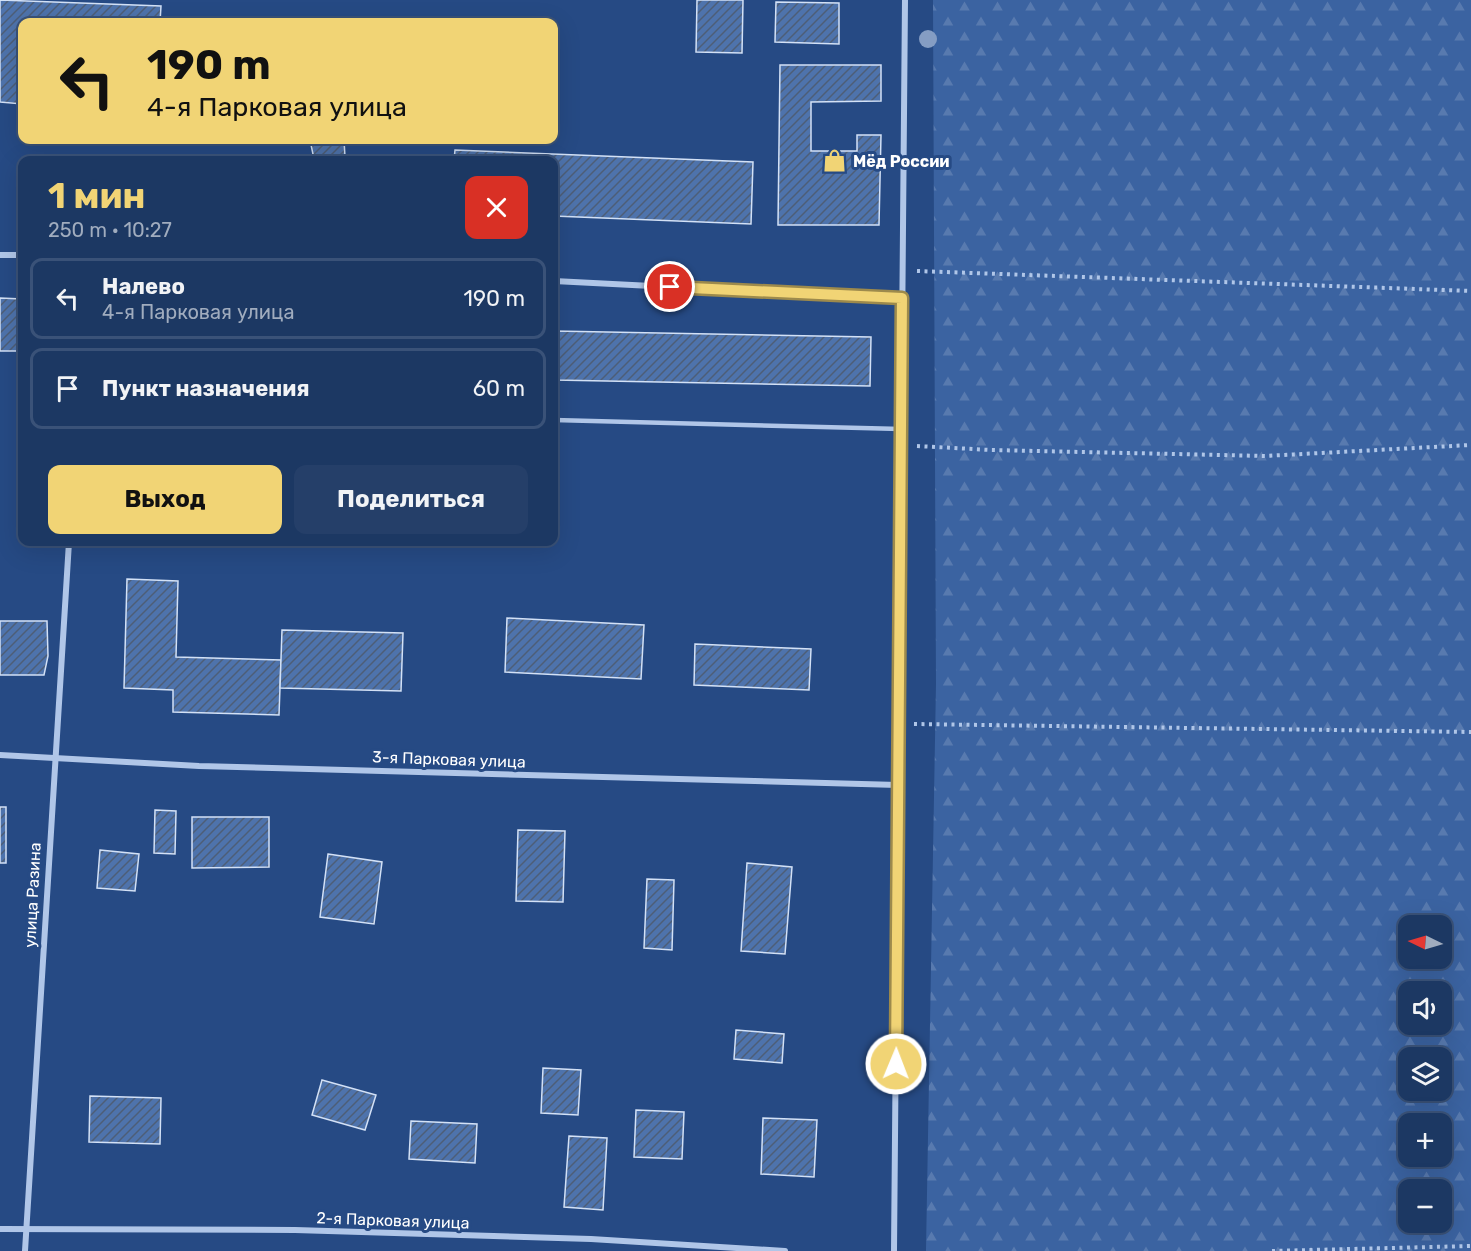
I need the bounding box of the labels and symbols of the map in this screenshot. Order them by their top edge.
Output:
shop icon: Мёд России [822,148,848,174]
place label: Мёд России [853,152,950,171]
pin [644,261,695,312]
street label: 3-я Парковая улица [372,747,526,772]
street label: улица Разина [20,842,45,948]
north arrow [1398,915,1452,969]
position arrow [864,1032,928,1096]
street label: 2-я Парковая улица [316,1208,470,1233]

